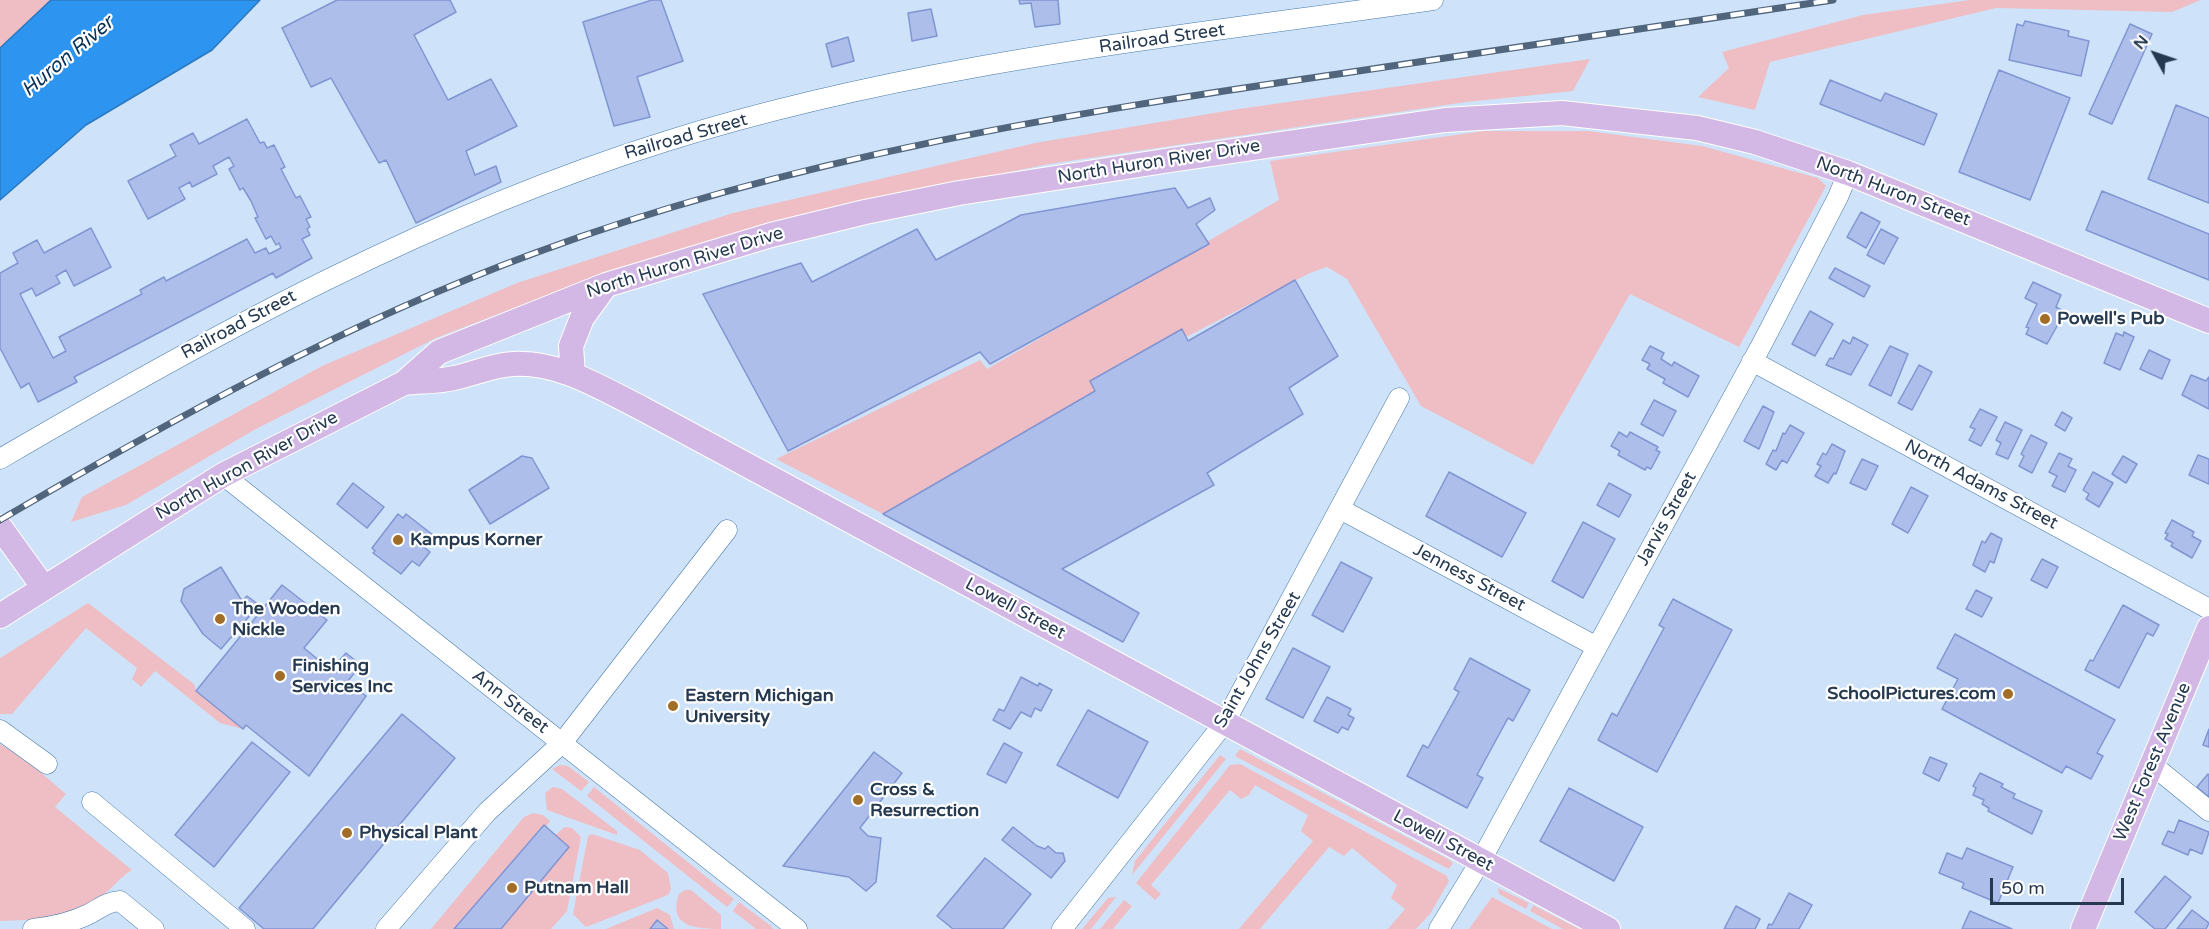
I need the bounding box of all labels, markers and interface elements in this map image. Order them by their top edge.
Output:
water label: Huron River [17,12,119,102]
street label: Railroad Street [1098,19,1226,59]
north arrow [2125,24,2185,84]
text: N [2129,31,2153,54]
street label: Railroad Street [622,109,750,165]
street label: North Huron River Drive [1056,135,1262,189]
street label: North Huron Street [1813,153,1973,231]
street label: North Huron River Drive [584,223,786,303]
street label: Railroad Street [178,286,300,364]
place label: Powell's Pub [2057,308,2165,330]
marker: Powell's Pub [2038,312,2052,326]
street label: North Huron River Drive [152,407,342,525]
street label: North Adams Street [1901,435,2061,535]
street label: Jarvis Street [1632,468,1702,570]
place label: Kampus Korner [410,529,542,551]
marker: Kampus Korner [391,533,405,547]
street label: Jenness Street [1409,539,1529,617]
street label: Lowell Street [961,574,1069,644]
street label: Saint Johns Street [1210,588,1306,732]
place label: The Wooden Nickle [232,598,340,640]
marker: The Wooden Nickle [213,612,227,626]
place label: Finishing Services Inc [292,655,393,698]
street label: Ann Street [467,665,553,739]
marker: Finishing Services Inc [273,669,287,683]
street label: West Forest Avenue [2110,679,2196,845]
place label: SchoolPictures.com [1827,683,1996,705]
place label: Eastern Michigan University [685,685,834,728]
marker: SchoolPictures.com [2001,687,2015,701]
marker: Eastern Michigan University [666,699,680,713]
place label: Cross & Resurrection [870,779,979,822]
marker: Cross & Resurrection [851,793,865,807]
street label: Lowell Street [1389,806,1497,876]
place label: Physical Plant [359,822,478,844]
marker: Physical Plant [340,826,354,840]
scale bar [1993,866,2126,904]
place label: Putnam Hall [524,877,629,899]
text: 50 m [2001,877,2045,899]
marker: Putnam Hall [505,881,519,895]

